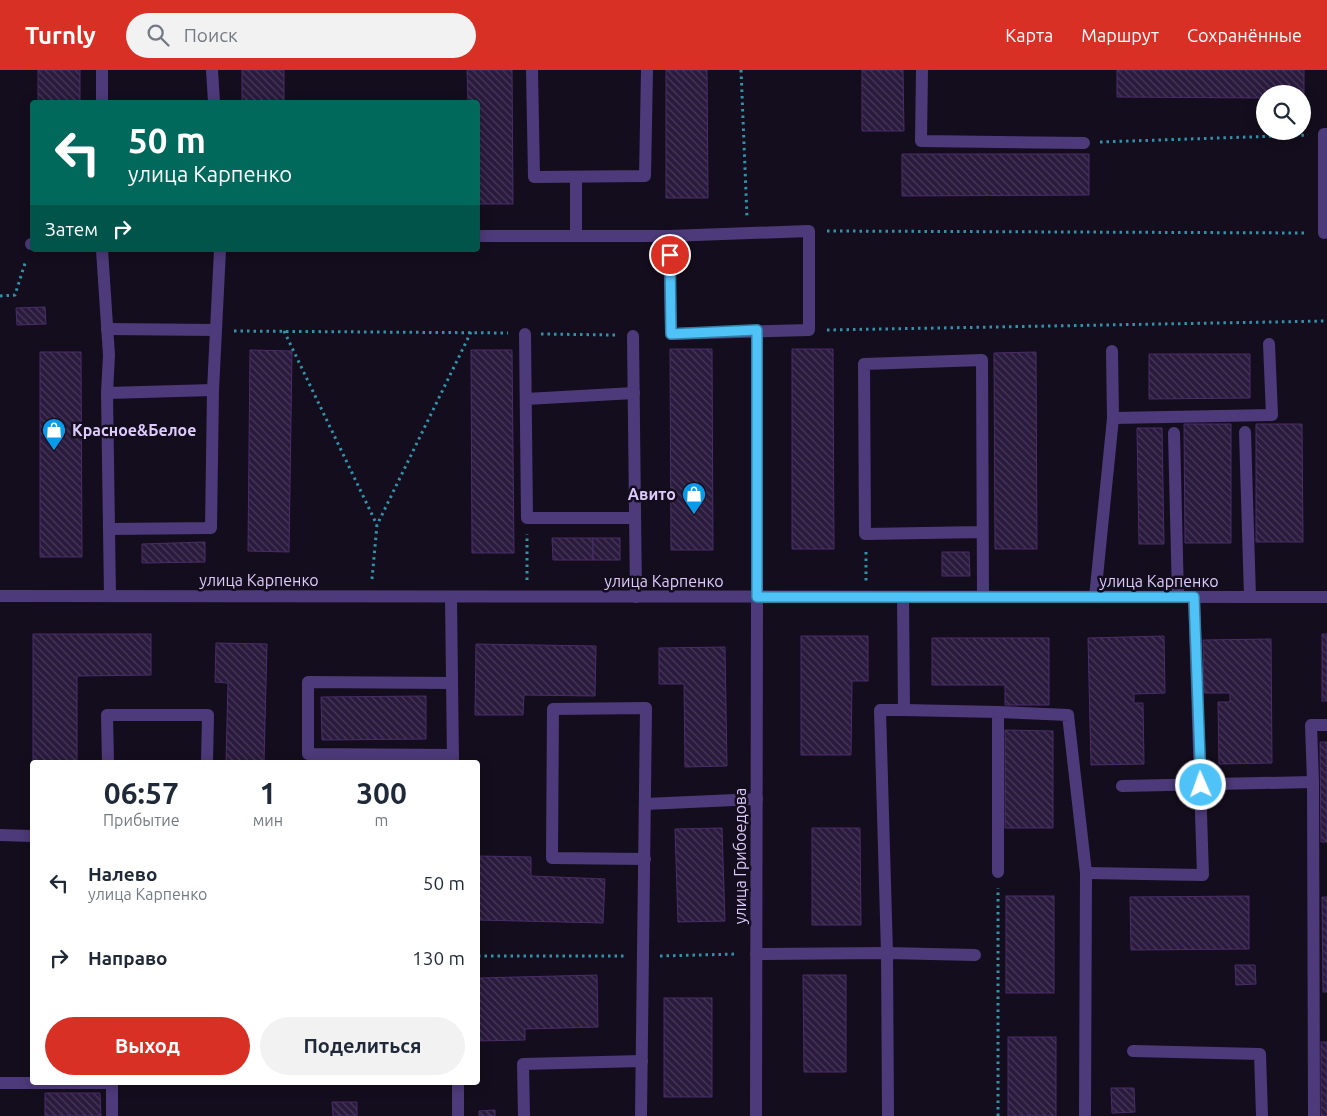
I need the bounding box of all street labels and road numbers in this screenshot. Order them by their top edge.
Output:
street label: улица Карпенко [199,571,319,589]
street label: улица Карпенко [604,572,724,590]
street label: улица Карпенко [1099,572,1219,590]
street label: улица Грибоедова [731,788,749,924]

